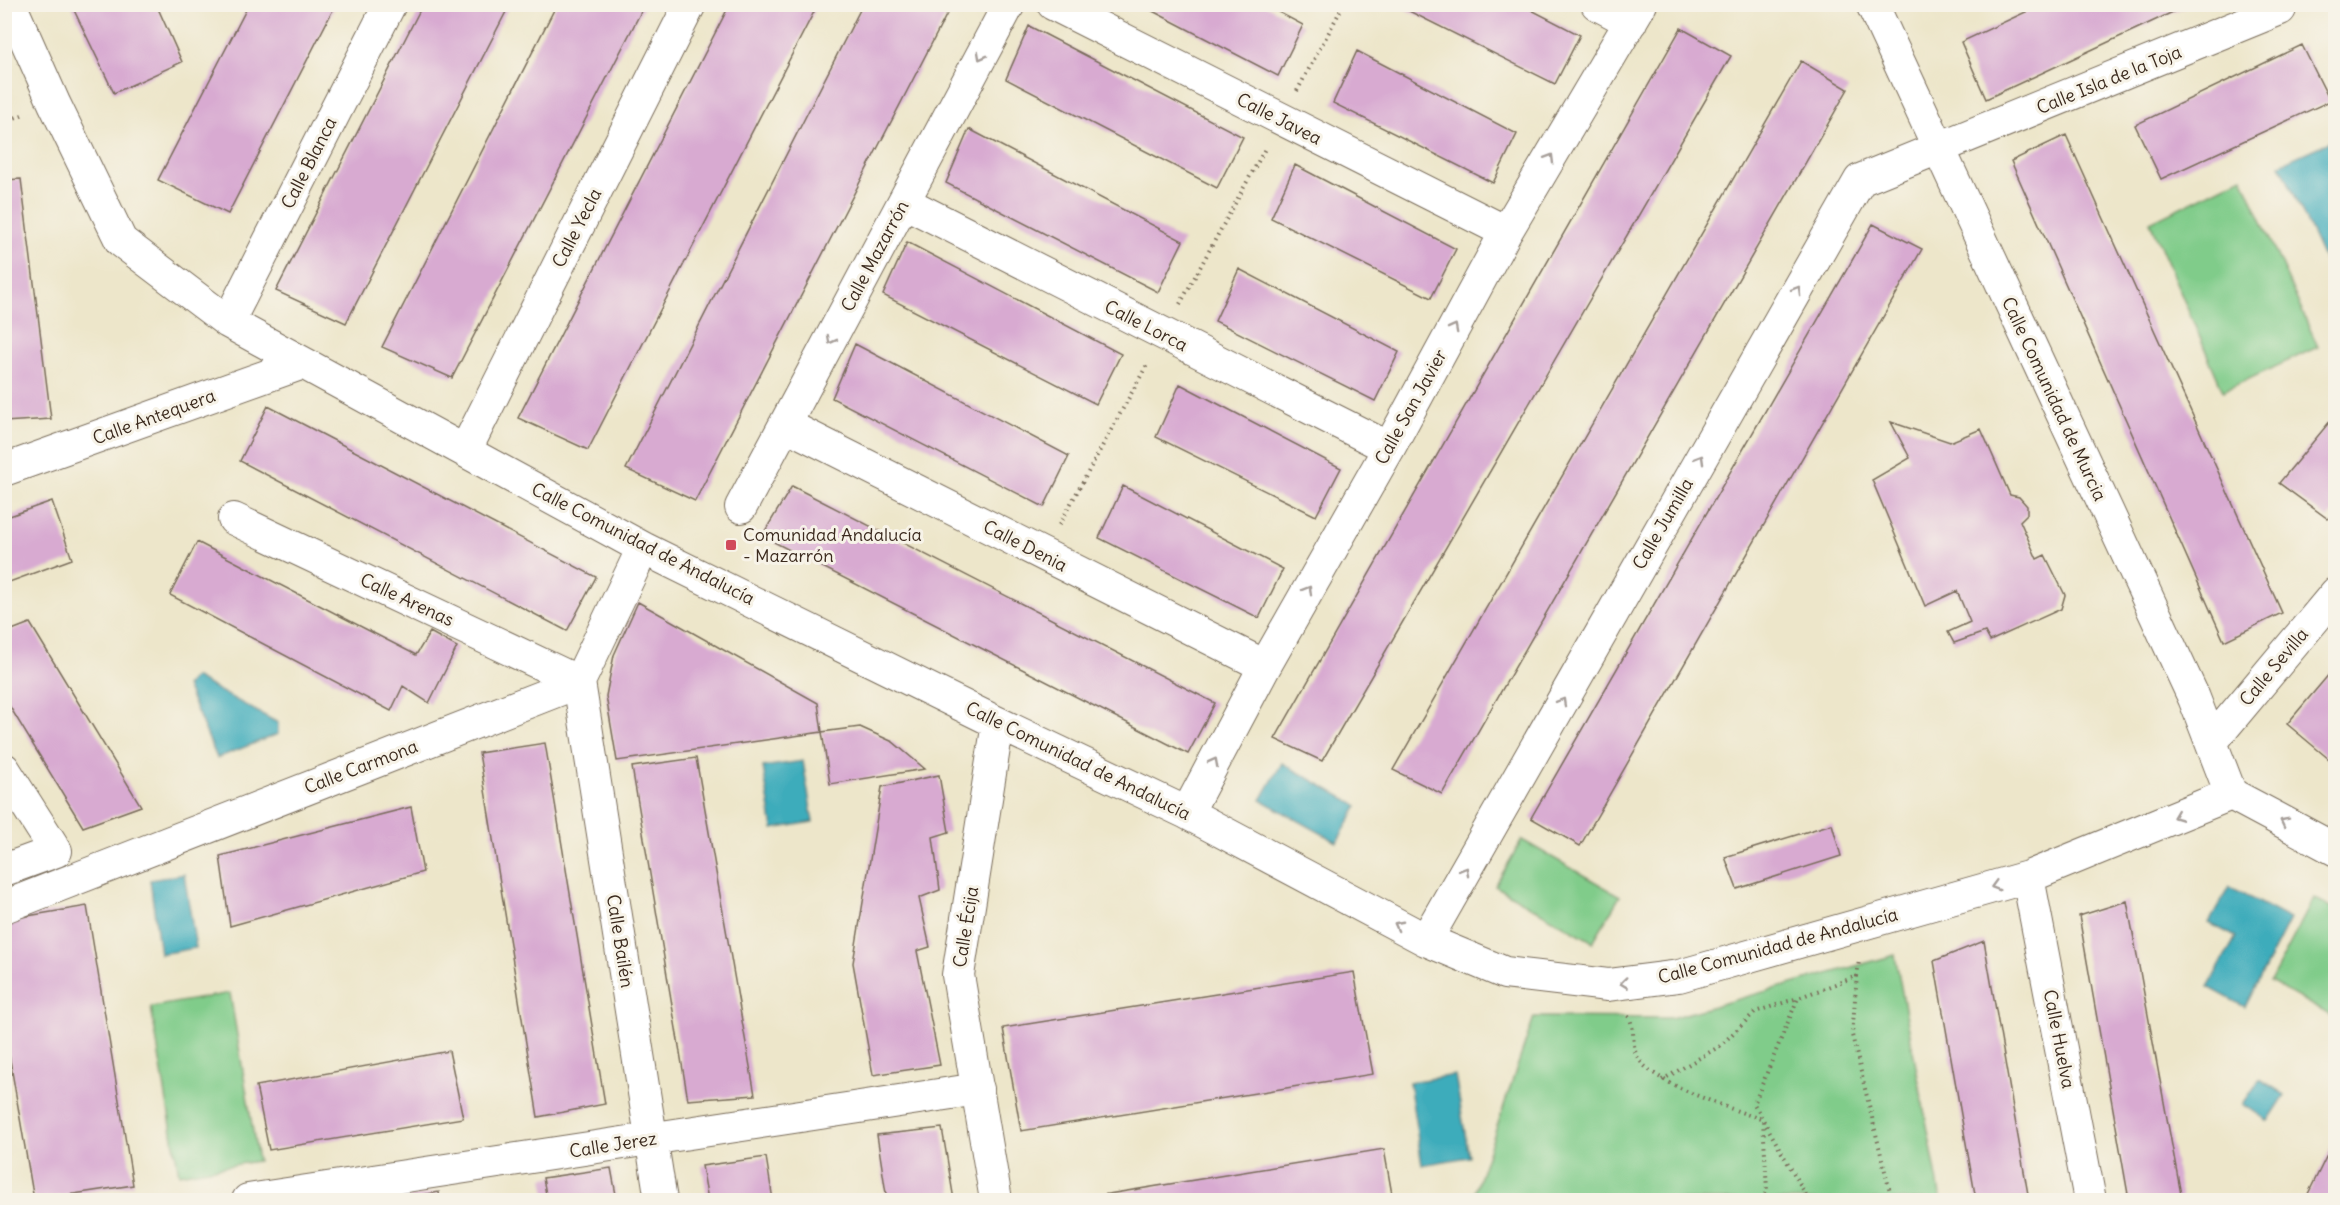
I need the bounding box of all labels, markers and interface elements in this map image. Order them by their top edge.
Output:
street label: Calle Isla de la Toja [2033,40,2185,119]
one-way arrow [977,50,988,61]
street label: Calle Javea [1233,87,1325,150]
street label: Calle Blanca [276,113,341,212]
one-way arrow [1542,154,1554,164]
street label: Calle Yecla [547,184,606,271]
street label: Calle Mazarrón [836,196,913,315]
one-way arrow [1790,286,1801,296]
street label: Calle Comunidad de Murcia [1997,293,2112,504]
street label: Calle Lorca [1101,295,1192,356]
one-way arrow [1447,324,1458,334]
one-way arrow [827,334,838,344]
street label: Calle San Javier [1369,345,1452,468]
street label: Calle Antequera [89,384,218,449]
one-way arrow [1693,455,1704,466]
street label: Calle Jumilla [1627,474,1698,574]
street label: Calle Comunidad de Andalucía [528,477,759,610]
street label: Calle Denia [979,515,1071,577]
place label: Comunidad Andalucía - Mazarrón [743,523,922,567]
marker: Comunidad Andalucía - Mazarrón [724,538,738,552]
street label: Calle Arenas [357,568,458,631]
one-way arrow [1301,586,1312,596]
street label: Calle Sevilla [2234,623,2313,710]
street label: Calle Comunidad de Andalucía [962,696,1194,825]
one-way arrow [1555,698,1566,708]
street label: Calle Carmona [301,734,421,799]
one-way arrow [1207,757,1219,768]
one-way arrow [2172,809,2183,821]
one-way arrow [2279,817,2290,829]
one-way arrow [1458,867,1469,877]
one-way arrow [1990,879,2001,891]
street label: Calle Écija [948,885,983,969]
street label: Calle Bailén [602,893,639,989]
street label: Calle Comunidad de Andalucía [1655,902,1900,989]
one-way arrow [1393,921,1404,933]
one-way arrow [1620,976,1629,988]
street label: Calle Huelva [2039,988,2080,1090]
street label: Calle Jerez [568,1126,659,1163]

